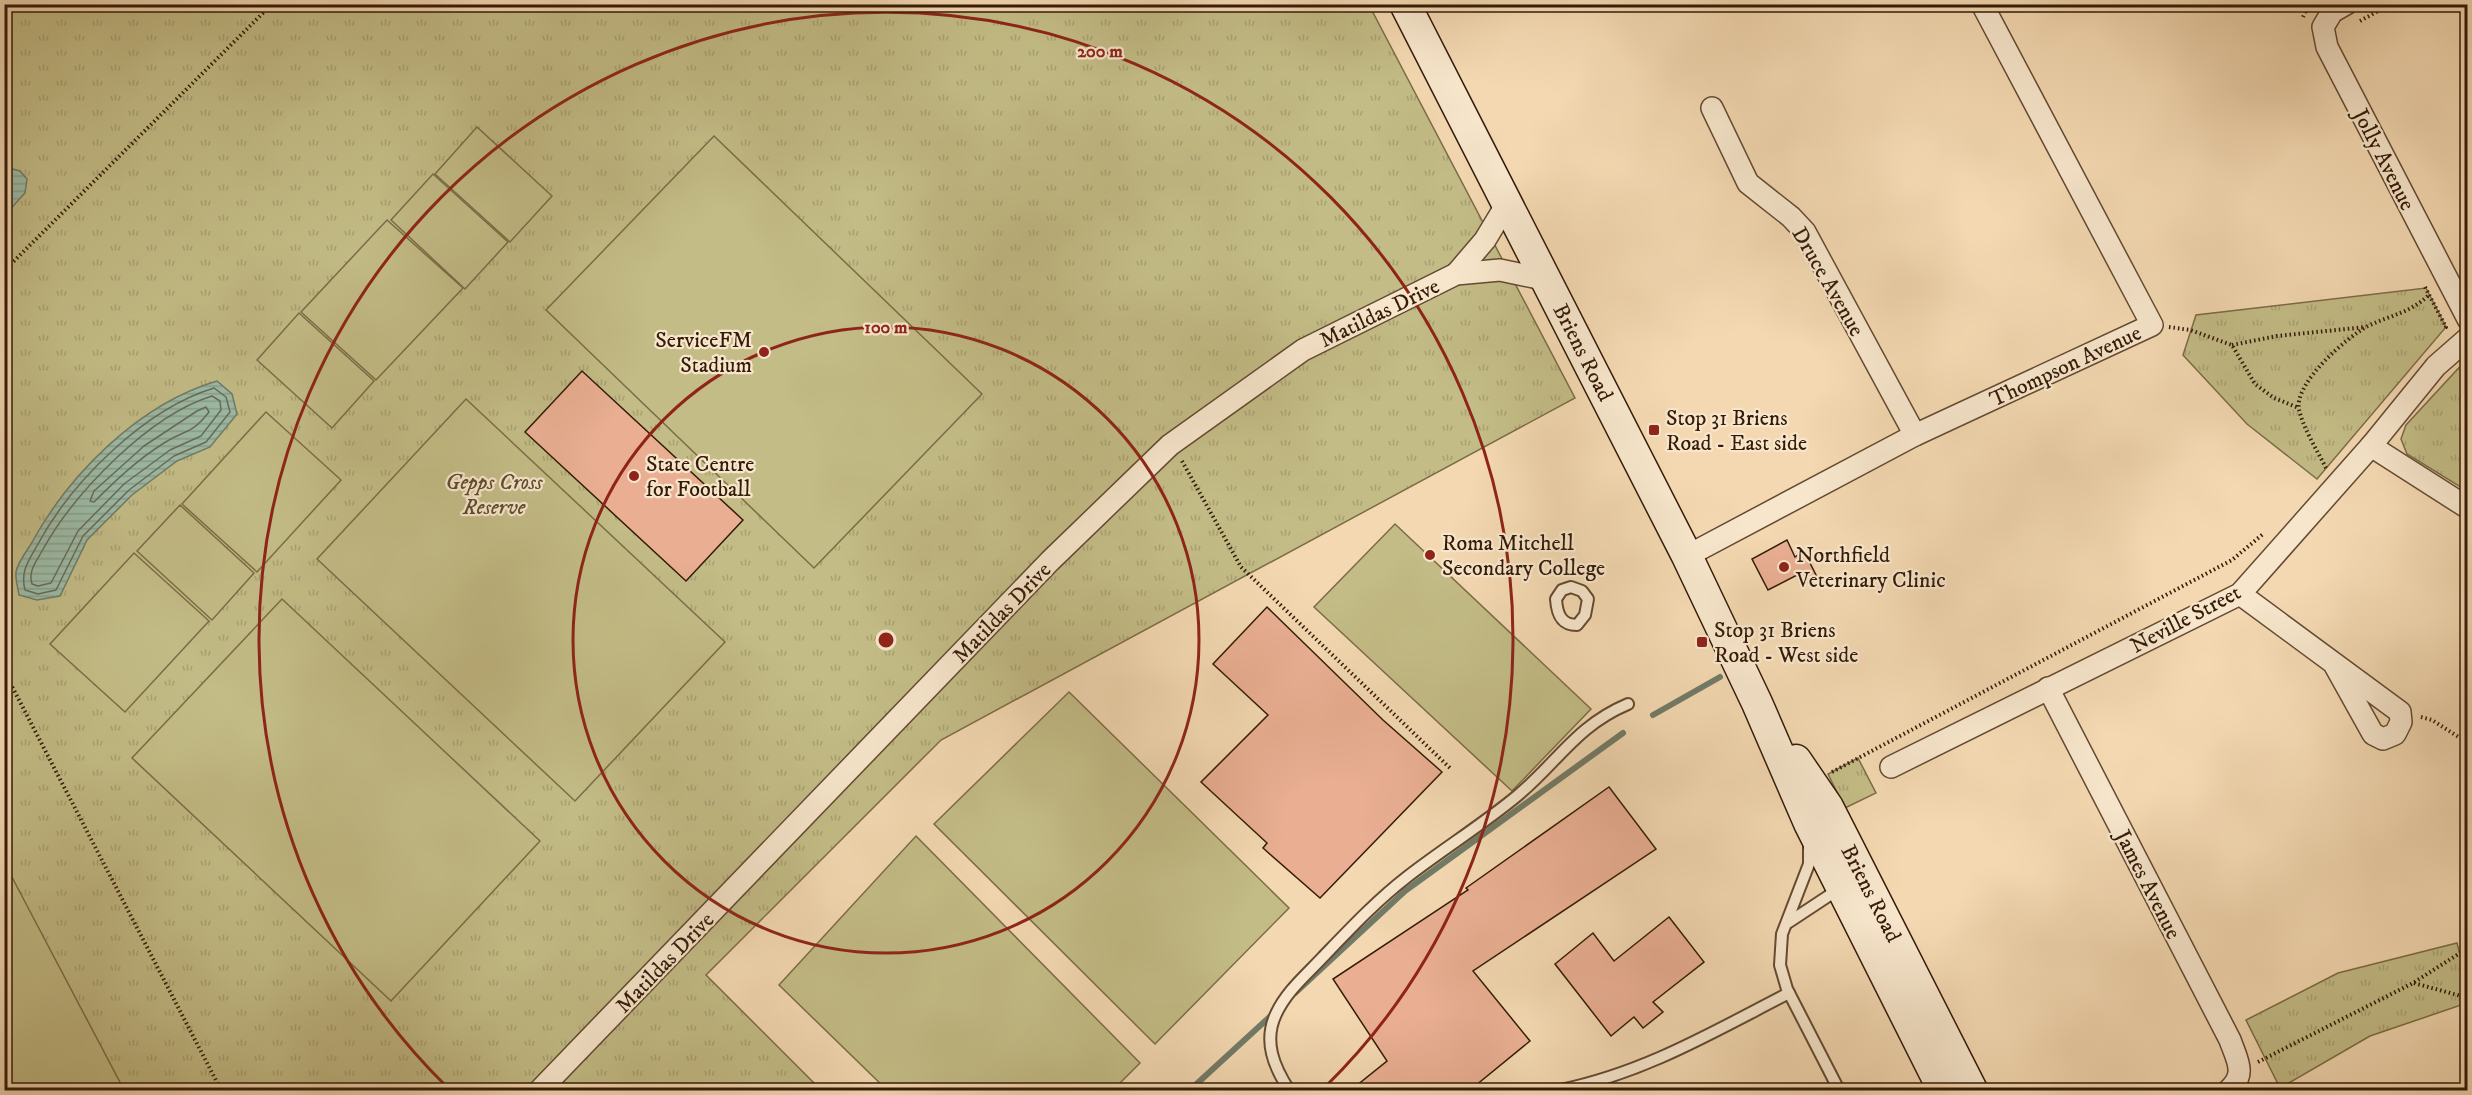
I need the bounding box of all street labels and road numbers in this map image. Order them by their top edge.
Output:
street label: Jolly Avenue [2346,103,2421,215]
street label: Druce Avenue [1786,222,1870,341]
street label: Matildas Drive [1315,273,1444,354]
street label: Briens Road [1547,299,1619,406]
street label: Thompson Avenue [1986,319,2146,413]
street label: Matildas Drive [947,557,1057,669]
street label: Neville Street [2126,579,2246,660]
street label: James Avenue [2108,824,2187,944]
street label: Briens Road [1835,840,1907,947]
street label: Matildas Drive [610,907,720,1019]

